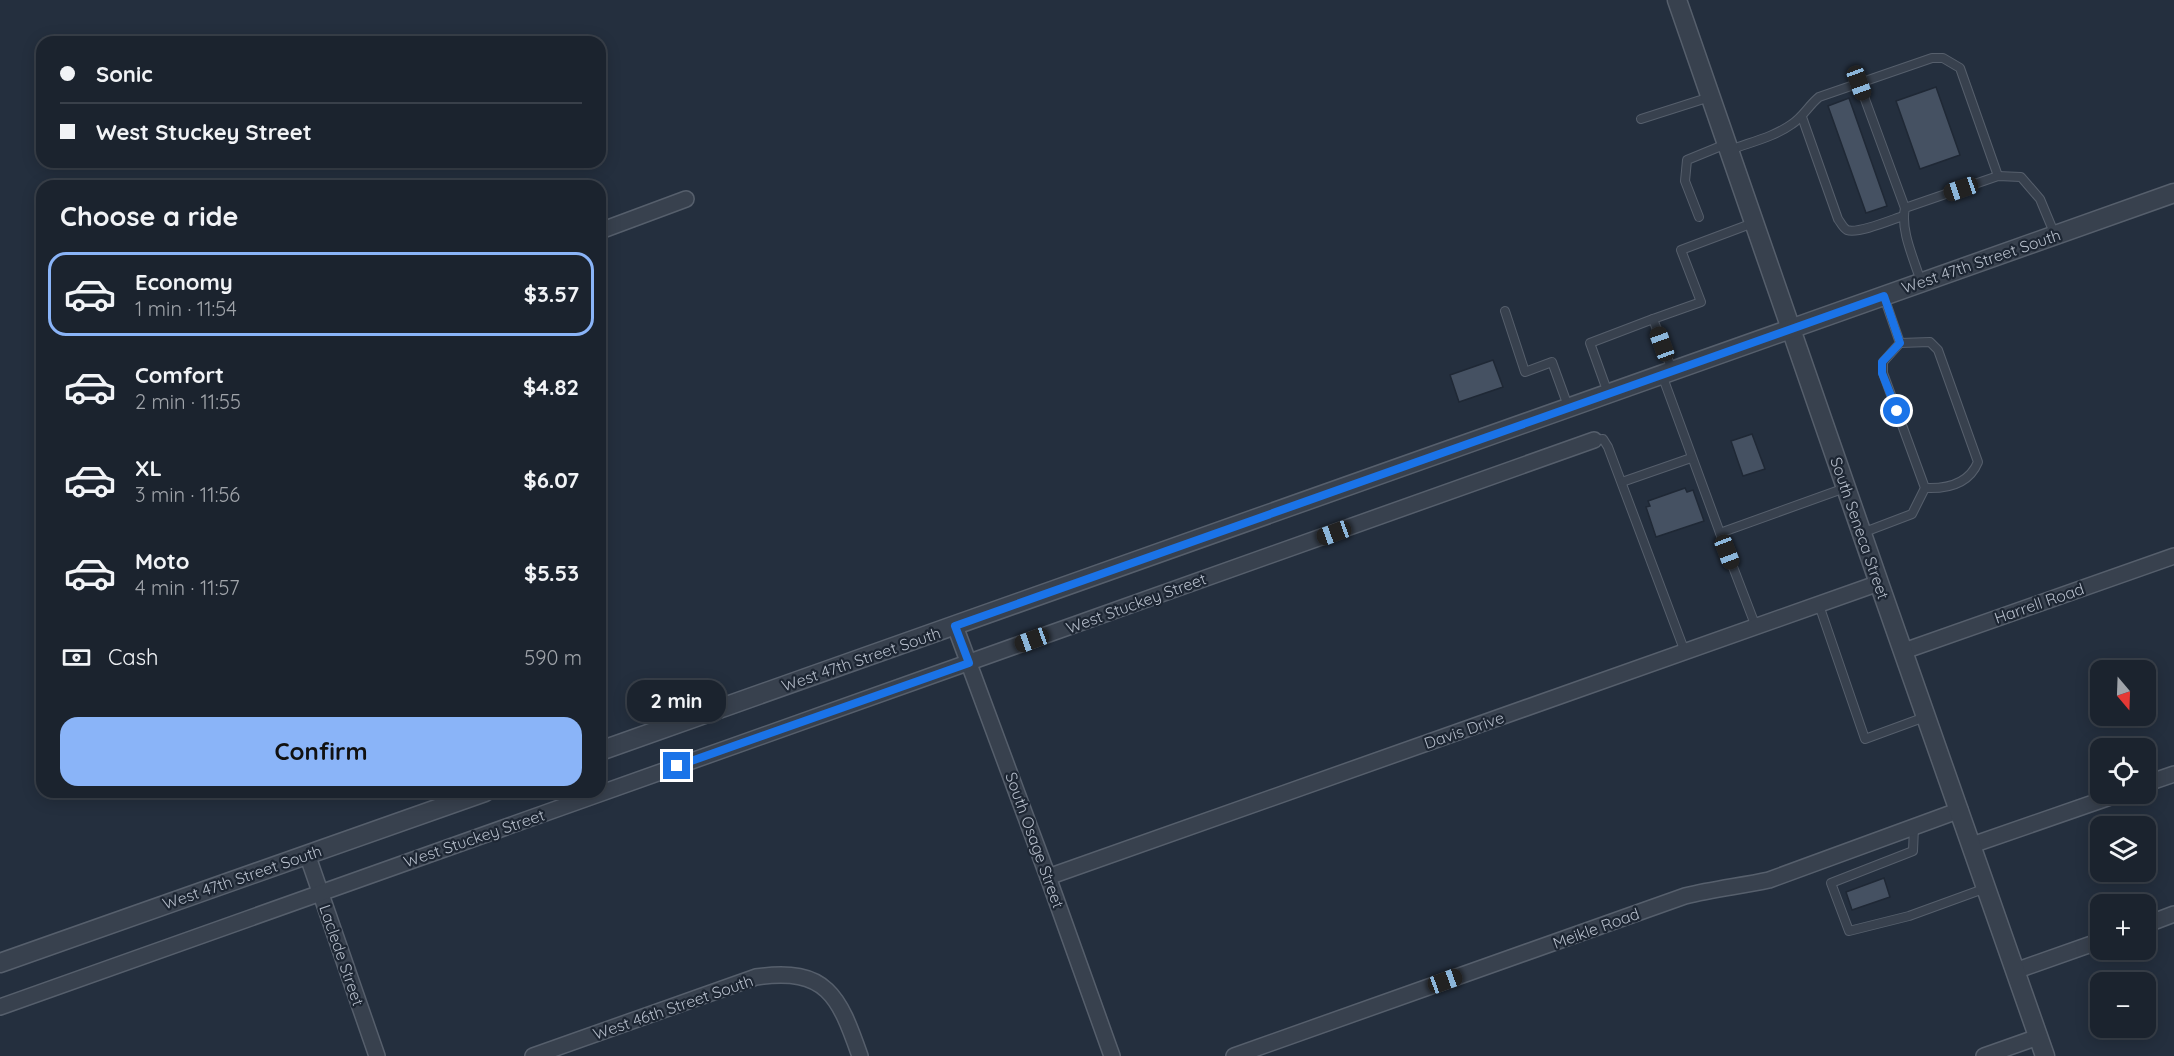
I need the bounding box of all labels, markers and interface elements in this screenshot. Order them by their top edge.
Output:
text: Sonic [96,60,153,88]
car [1844,63,1874,103]
text: West Stuckey Street [96,118,312,146]
car [1941,175,1981,203]
text: Choose a ride [60,199,238,233]
street label: West 47th Street South [1899,224,2063,298]
icon: car [63,267,117,321]
text: Economy [135,268,233,296]
text: $3.57 [524,280,579,308]
text: 1 min · 11:54 [135,296,237,321]
car [1647,324,1677,364]
icon: car [63,360,117,414]
text: Comfort [135,361,224,389]
text: $4.82 [523,373,579,401]
text: 2 min · 11:55 [135,389,241,414]
route start [1883,397,1910,424]
icon: car [63,453,117,507]
text: XL [135,454,162,482]
street label: South Seneca Street [1826,454,1894,602]
text: $6.07 [524,466,579,494]
text: 3 min · 11:56 [135,482,240,507]
car [1314,518,1354,548]
car [1712,532,1742,572]
icon: car [63,546,117,600]
text: Moto [135,547,189,575]
text: $5.53 [524,559,579,587]
street label: West Stuckey Street [1063,568,1209,638]
text: 4 min · 11:57 [135,575,240,600]
street label: Harrell Road [1991,578,2087,628]
street label: West 47th Street South [779,622,943,696]
car [1012,625,1052,655]
icon: cash [60,641,93,674]
text: Cash [108,643,159,671]
text: 590 m [524,645,582,670]
north arrow [2090,660,2156,726]
map controls [2090,660,2156,1038]
callout: 2 min [628,679,726,721]
text: 2 min [650,688,703,713]
street label: Davis Drive [1421,707,1507,753]
button: Confirm [60,717,582,786]
button: locate [2090,738,2156,804]
route end [663,752,690,779]
street label: South Osage Street [1001,769,1069,911]
street label: West Stuckey Street [401,804,547,872]
button: layers [2090,816,2156,882]
street label: West 47th Street South [160,840,324,914]
button: + [2090,894,2156,960]
street label: Laclede Street [315,902,369,1008]
street label: Meikle Road [1550,903,1642,953]
car [1425,966,1465,996]
street label: West 46th Street South [590,970,756,1044]
button: − [2090,972,2156,1038]

